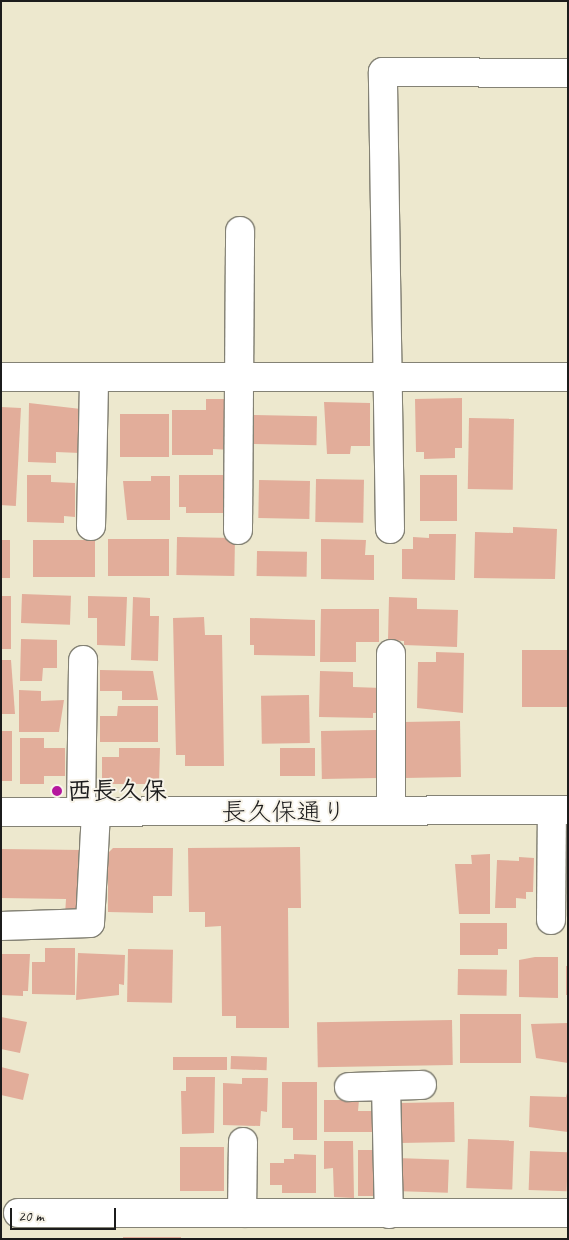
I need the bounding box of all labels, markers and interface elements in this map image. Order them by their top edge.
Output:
place label: 西長久保 [67,776,167,806]
marker: 西長久保 [51,785,63,797]
street label: 長久保通り [222,797,346,827]
scale bar [12,1198,119,1230]
text: 20 m [18,1207,44,1226]

